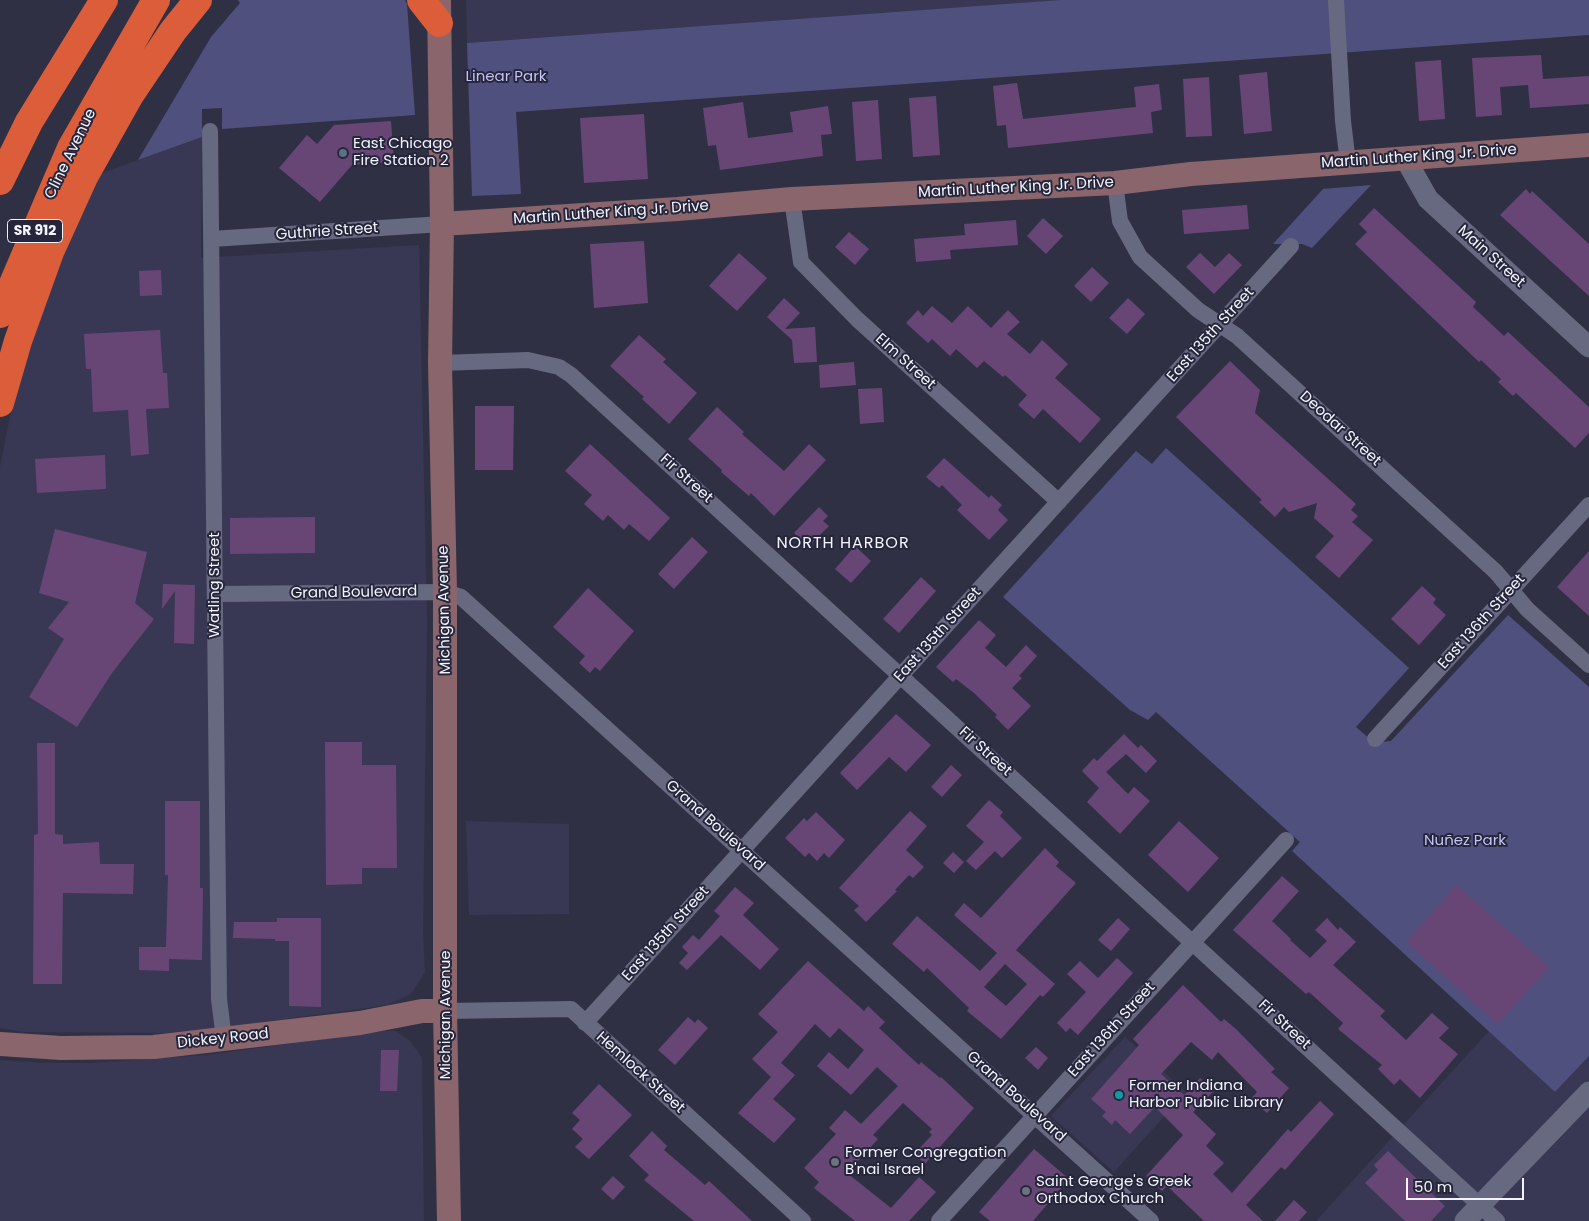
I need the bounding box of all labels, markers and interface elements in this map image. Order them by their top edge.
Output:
park label: Linear Park [466,68,546,86]
street label: Cline Avenue [41,106,101,202]
place label: East Chicago Fire Station 2 [353,135,452,170]
street label: Martin Luther King Jr. Drive [1321,141,1517,173]
marker: East Chicago Fire Station 2 [337,147,349,159]
street label: Martin Luther King Jr. Drive [918,174,1114,202]
street label: Martin Luther King Jr. Drive [513,197,709,229]
street label: Guthrie Street [275,219,379,245]
road number: SR 912 [8,220,62,242]
street label: Main Street [1454,222,1528,292]
street label: East 135th Street [1164,284,1258,386]
street label: Elm Street [871,330,939,394]
street label: Deodar Street [1296,388,1384,470]
street label: Fir Street [656,451,716,507]
street label: Watling Street [206,532,224,638]
district label: NORTH HARBOR [775,534,911,554]
street label: Michigan Avenue [435,545,455,675]
street label: East 136th Street [1435,571,1529,673]
street label: Grand Boulevard [290,583,418,603]
street label: East 135th Street [891,584,985,686]
street label: Fir Street [955,724,1015,780]
street label: Grand Boulevard [662,777,768,875]
park label: Nuñez Park [1424,832,1506,850]
street label: East 135th Street [619,883,713,985]
street label: Michigan Avenue [437,950,455,1080]
street label: East 136th Street [1065,979,1159,1081]
street label: Fir Street [1254,996,1314,1054]
street label: Dickey Road [176,1025,270,1053]
street label: Hemlock Street [592,1028,688,1118]
street label: Grand Boulevard [963,1048,1069,1146]
place label: Former Indiana Harbor Public Library [1129,1077,1283,1112]
marker: Former Indiana Harbor Public Library [1113,1089,1125,1101]
place label: Former Congregation B'nai Israel [845,1144,1007,1179]
marker: Former Congregation B'nai Israel [829,1156,841,1168]
scale bar [1409,1168,1526,1200]
place label: Saint George's Greek Orthodox Church [1036,1173,1191,1208]
text: 50 m [1414,1176,1452,1197]
marker: Saint George's Greek Orthodox Church [1020,1185,1032,1197]

